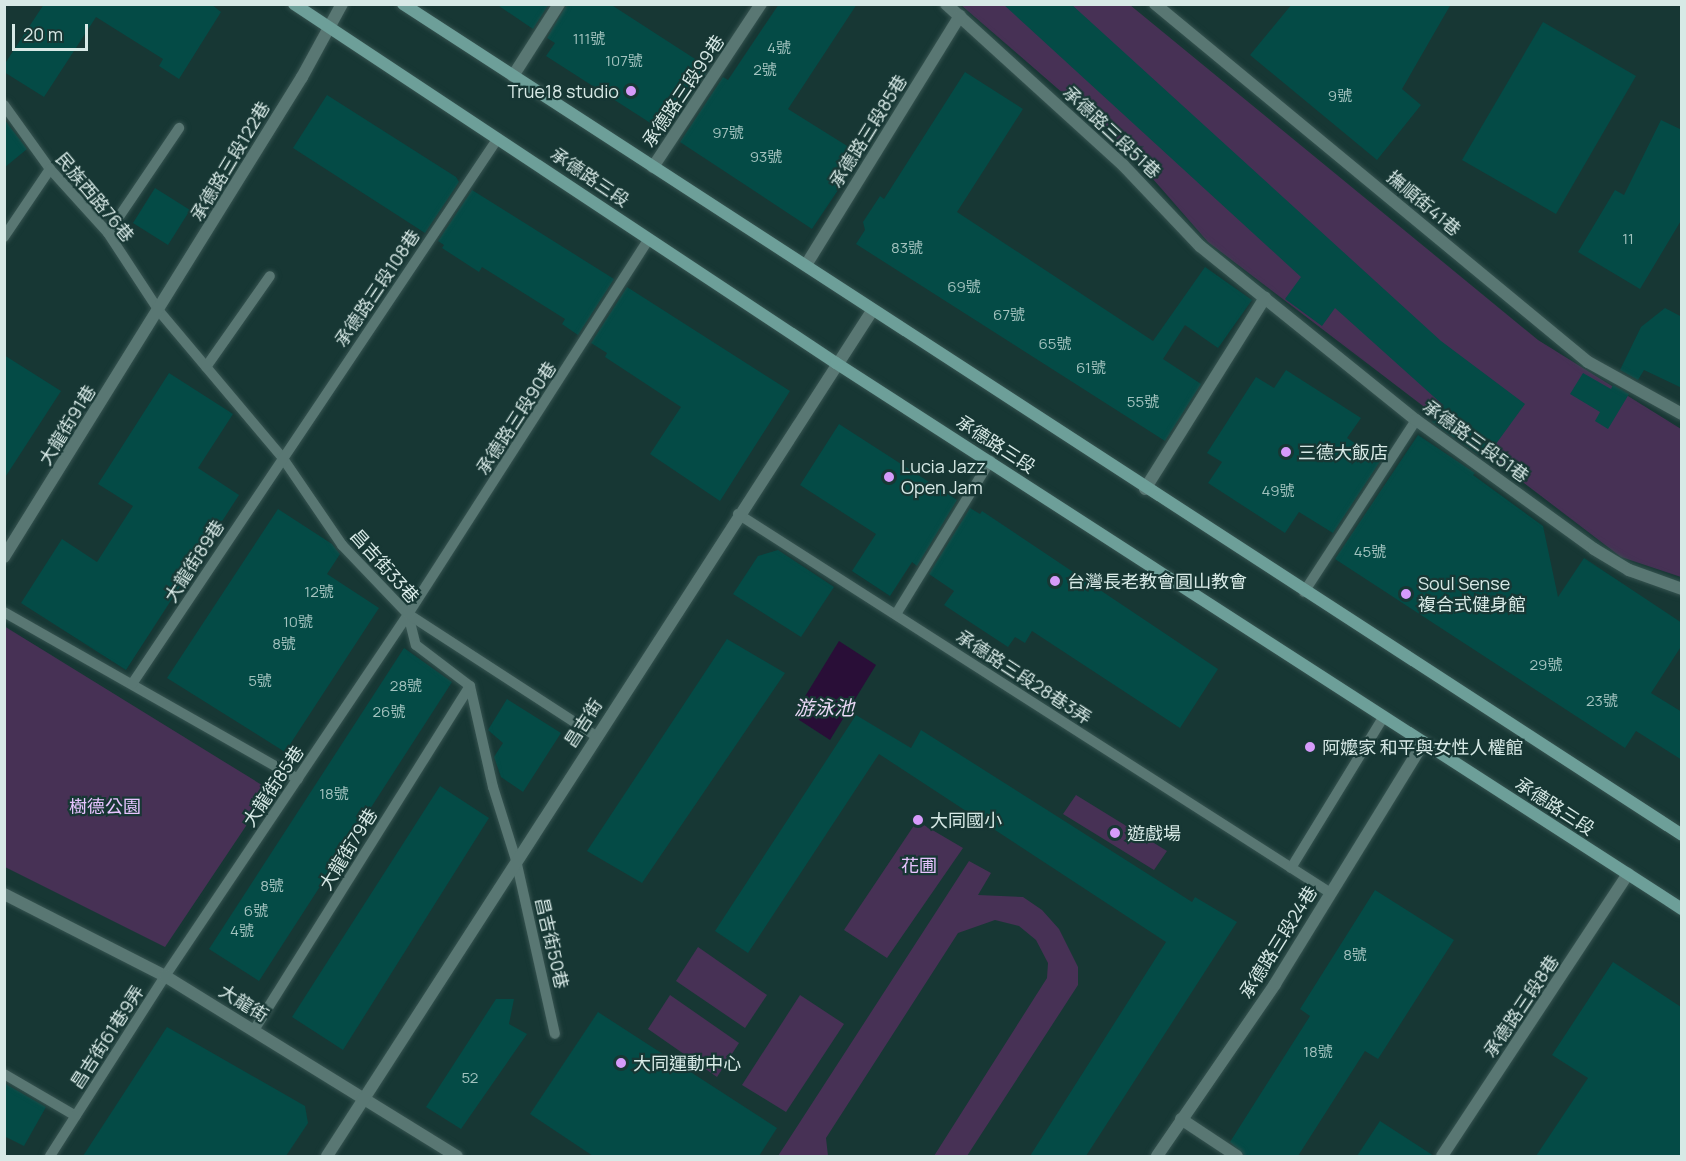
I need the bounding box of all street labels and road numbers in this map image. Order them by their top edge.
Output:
street label: 承德路三段99巷 [638,31,728,151]
street label: 承德路三段85巷 [825,71,911,191]
street label: 承德路三段51巷 [1059,81,1165,183]
street label: 承德路三段122巷 [186,97,274,225]
street label: 承德路三段 [547,143,633,211]
street label: 民族西路76巷 [51,148,139,246]
street label: 撫順街41巷 [1383,166,1465,240]
street label: 承德路三段108巷 [330,225,424,351]
street label: 承德路三段90巷 [472,358,560,478]
street label: 大龍街91巷 [34,381,100,469]
street label: 承德路三段51巷 [1419,395,1533,487]
street label: 承德路三段 [952,410,1040,478]
street label: 大龍街89巷 [159,516,229,606]
street label: 昌吉街33巷 [346,525,424,607]
street label: 承德路三段28巷3弄 [952,625,1096,729]
street label: 昌吉街 [559,694,607,752]
street label: 大龍街85巷 [238,741,308,831]
street label: 承德路三段 [1511,772,1599,840]
street label: 大龍街79巷 [314,804,382,894]
street label: 承德路三段24巷 [1235,882,1321,1002]
street label: 昌吉街50巷 [531,895,573,991]
street label: 承德路三段8巷 [1479,951,1563,1061]
street label: 大龍街 [215,980,273,1026]
street label: 昌吉街61巷9弄 [66,981,148,1093]

